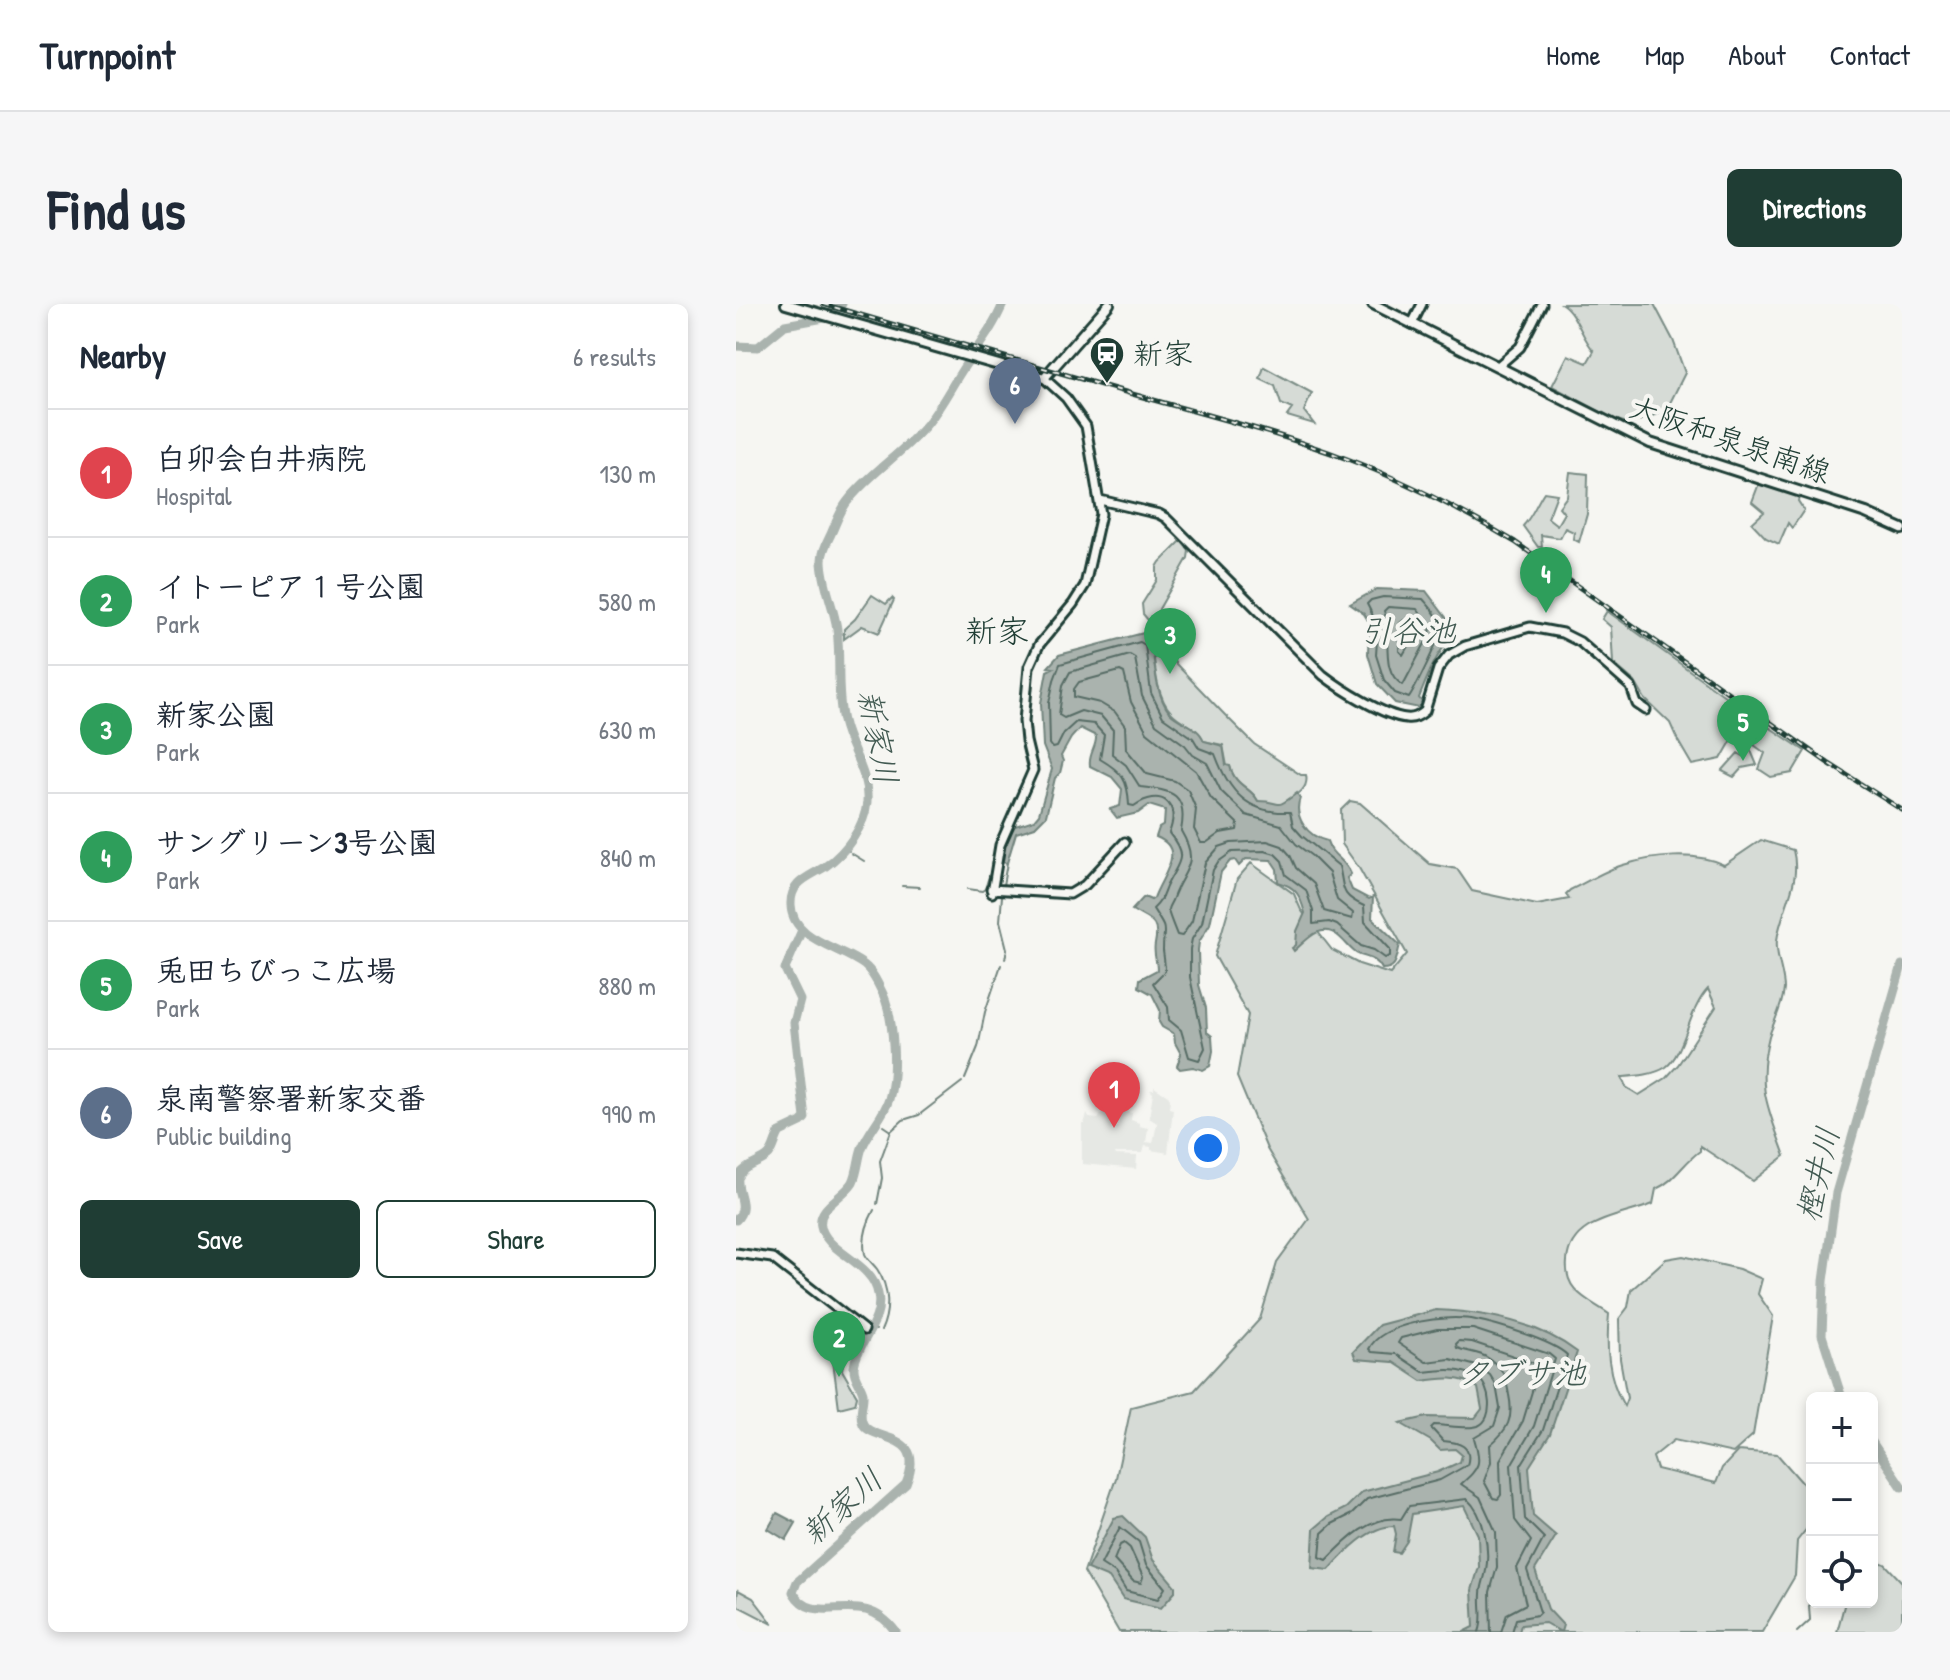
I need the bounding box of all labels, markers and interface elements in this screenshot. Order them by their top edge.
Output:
text: Turnpoint [40,29,175,81]
text: Home [1546,36,1601,74]
text: Map [1645,36,1684,74]
text: About [1728,36,1786,74]
text: Contact [1830,36,1910,74]
button: Directions [1727,169,1902,247]
text: Find us [48,171,186,246]
text: Nearby [80,333,166,379]
place label: 新家 [1133,333,1193,373]
station icon: 新家 [1088,335,1126,385]
text: 6 results [573,339,656,374]
pin: 6 [989,358,1041,424]
street label: 大阪和泉泉南線 [1625,386,1836,492]
text: 白卯会白井病院 [156,438,366,478]
text: 1 [101,456,111,491]
text: 130 m [600,456,656,491]
text: Hospital [156,478,232,513]
pin: 4 [1520,547,1572,613]
text: イトーピア１号公園 [156,566,425,606]
text: 2 [100,584,112,619]
text: 580 m [598,584,656,619]
text: Park [156,606,200,641]
pin: 3 [1144,608,1196,674]
district label: 新家 [965,609,1029,652]
water label: 引谷池 [1360,609,1457,652]
water label: 新家川 [848,686,909,788]
text: 新家公園 [156,694,276,734]
pin: 5 [1717,695,1769,761]
text: 3 [100,712,112,747]
text: 630 m [599,712,656,747]
text: Park [156,734,200,769]
text: サングリーン3号公園 [156,822,438,862]
text: 4 [101,840,111,875]
text: 840 m [600,840,656,875]
text: Park [156,862,200,897]
text: 兎田ちびっこ広場 [156,950,396,990]
text: 5 [101,968,112,1003]
text: 880 m [598,968,656,1003]
text: Park [156,990,200,1025]
pin: 1 [1088,1062,1140,1128]
text: 泉南警察署新家交番 [156,1078,426,1118]
text: 6 [101,1096,111,1131]
text: 990 m [602,1096,656,1131]
text: Public building [156,1118,292,1153]
water label: 樫井川 [1786,1122,1849,1226]
your location [1188,1128,1228,1168]
button: Save [80,1200,360,1278]
button: Share [376,1200,656,1278]
pin: 2 [813,1311,865,1377]
water label: タブサ池 [1458,1351,1587,1394]
map controls [1806,1392,1878,1608]
button: + [1806,1392,1878,1464]
water label: 新家川 [792,1458,892,1554]
button: − [1806,1464,1878,1536]
button: locate [1806,1536,1878,1608]

